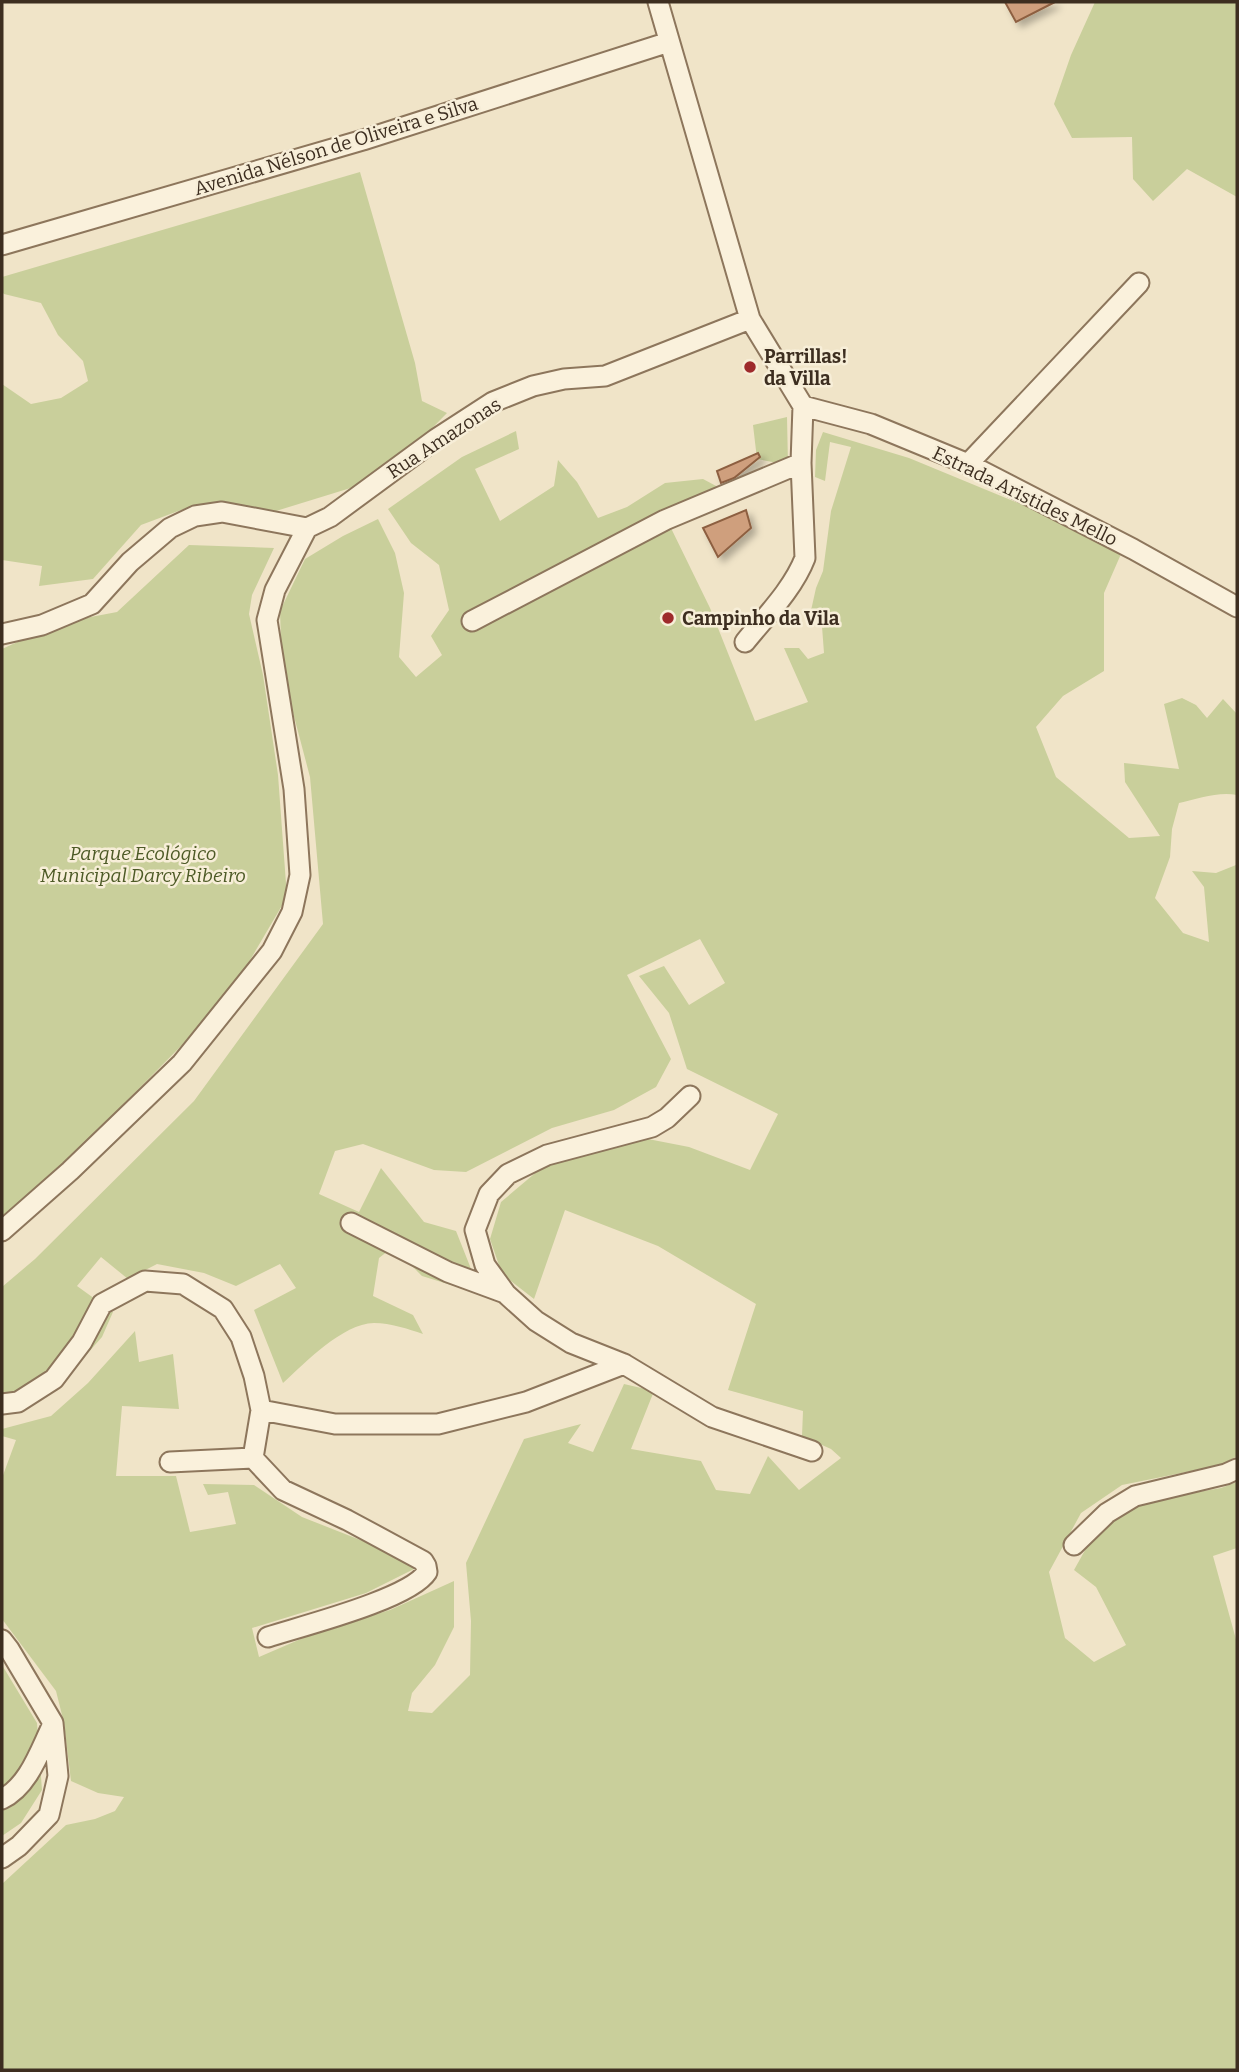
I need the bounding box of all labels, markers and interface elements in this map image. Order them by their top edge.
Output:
street label: Avenida Nélson de Oliveira e Silva [191,92,481,200]
place label: Parrillas! da Villa [764,345,847,390]
marker: Parrillas! da Villa [742,359,758,375]
street label: Rua Amazonas [383,393,505,483]
street label: Estrada Aristides Mello [929,441,1121,551]
place label: Campinho da Vila [682,607,840,630]
marker: Campinho da Vila [660,610,676,626]
park label: Parque Ecológico Municipal Darcy Ribeiro [40,842,246,887]

